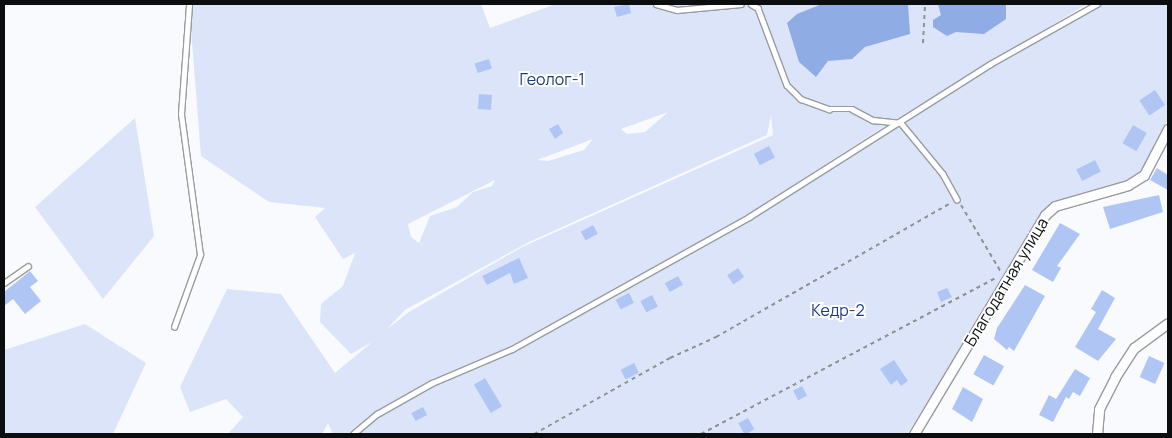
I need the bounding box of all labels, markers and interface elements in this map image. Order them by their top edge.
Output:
park label: Геолог-1 [519,69,585,89]
street label: Благодатная улица [960,214,1052,350]
park label: Кедр-2 [811,300,865,320]

